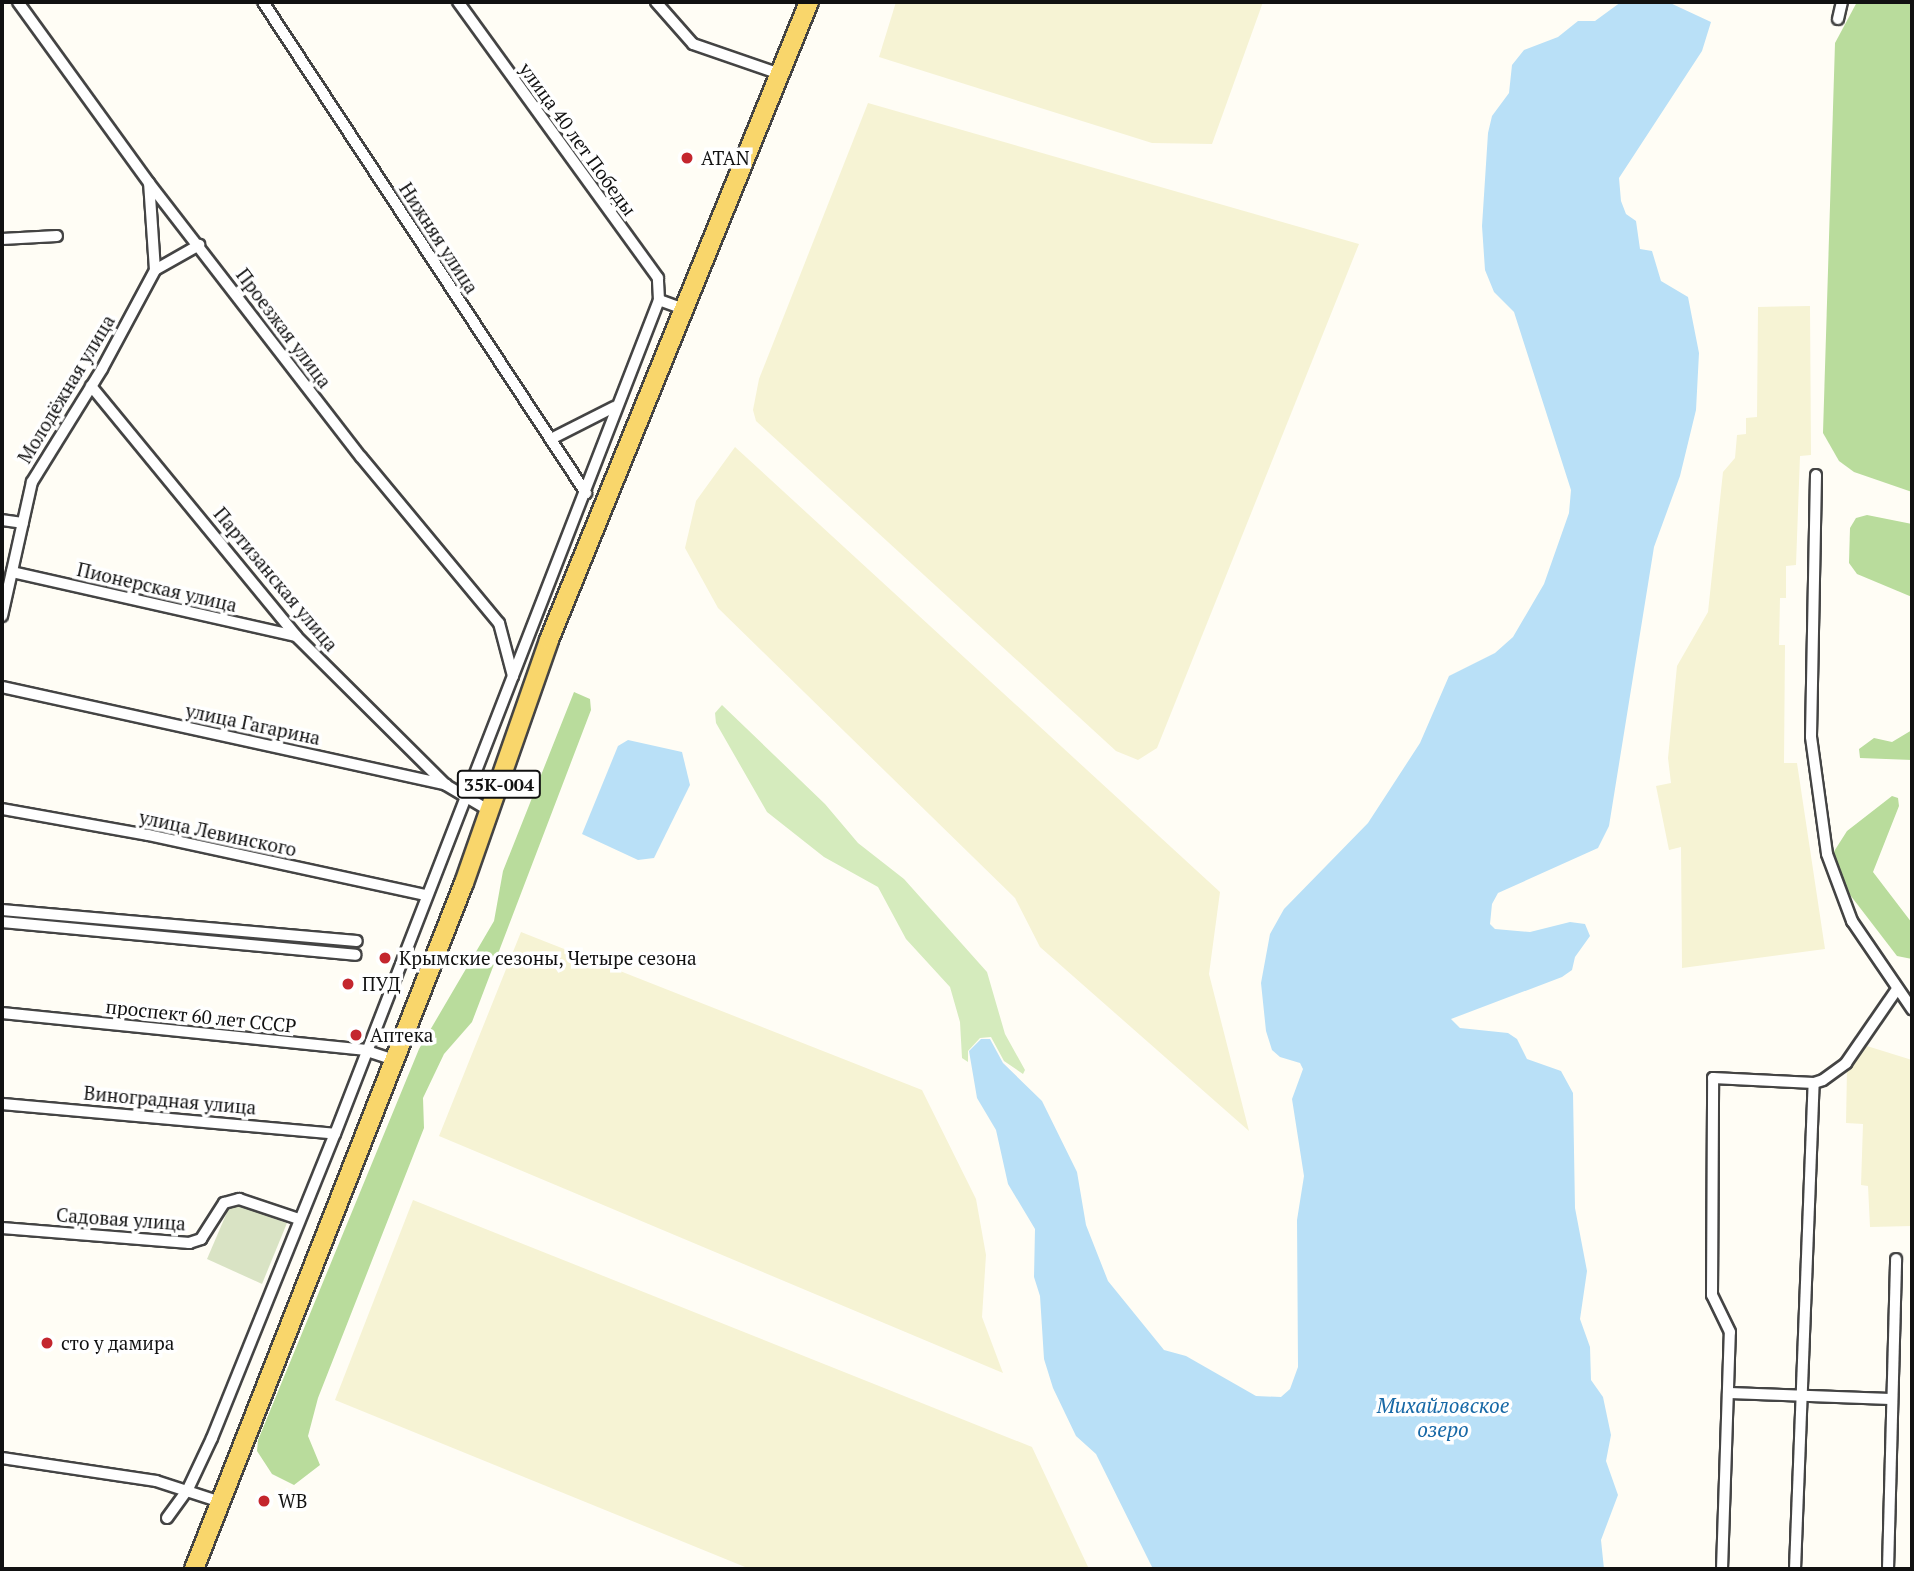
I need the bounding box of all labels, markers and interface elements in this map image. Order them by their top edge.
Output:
street label: улица 40 лет Победы [515,58,641,220]
place label: ATAN [701,147,750,169]
marker: ATAN [679,150,695,166]
street label: Нижняя улица [395,178,483,298]
street label: Проезжая улица [232,264,336,392]
street label: Молодёжная улица [13,311,119,467]
street label: Партизанская улица [209,502,343,656]
street label: Пионерская улица [75,558,239,616]
street label: улица Гагарина [184,699,322,749]
road number: 35К-004 [455,770,543,798]
street label: улица Левинского [137,805,299,861]
place label: Крымские сезоны, Четыре сезона [399,947,697,969]
marker: Крымские сезоны, Четыре сезона [377,950,393,966]
place label: ПУД [362,973,400,995]
marker: ПУД [340,976,356,992]
street label: проспект 60 лет СССР [104,995,298,1037]
place label: Аптека [370,1024,433,1046]
marker: Аптека [348,1027,364,1043]
street label: Виноградная улица [83,1081,257,1119]
street label: Садовая улица [55,1203,187,1235]
place label: сто у дамира [61,1332,175,1354]
marker: сто у дамира [39,1335,55,1351]
water label: Михайловское озеро [1377,1392,1509,1442]
place label: WB [278,1490,307,1512]
marker: WB [256,1493,272,1509]

